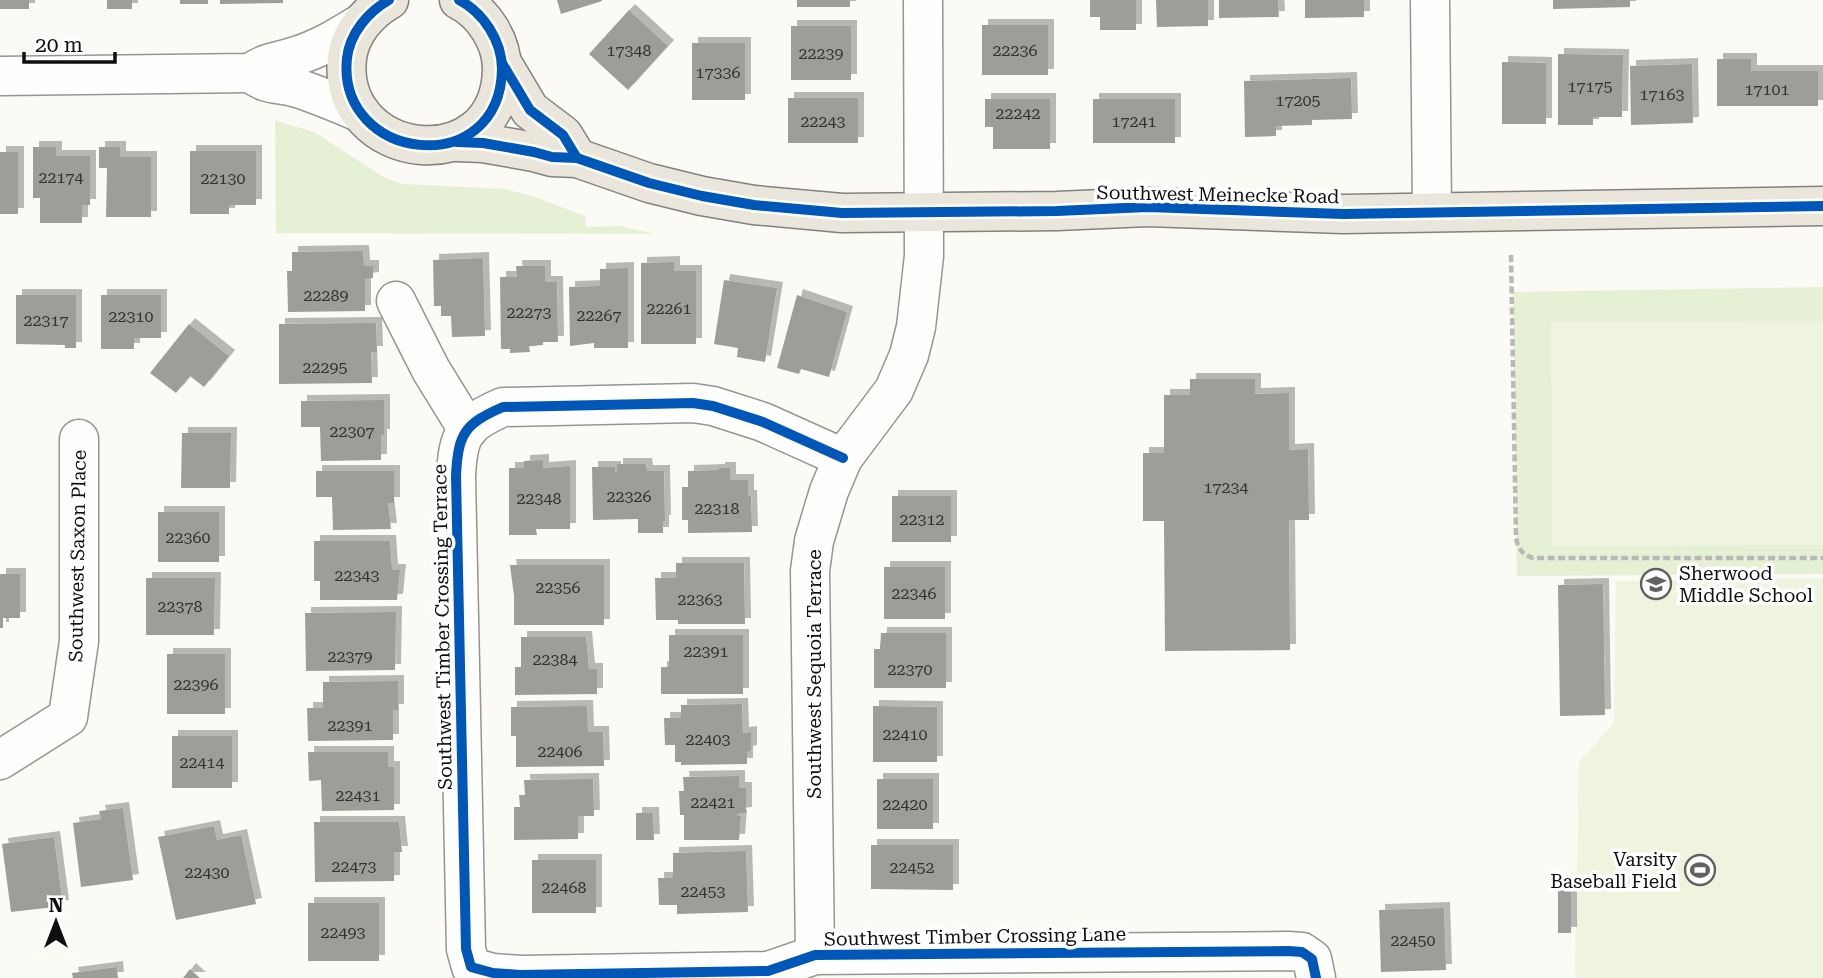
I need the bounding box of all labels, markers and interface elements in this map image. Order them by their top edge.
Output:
scale bar [24,21,116,65]
text: 20 m [35,33,83,57]
house number: 17348 [607,41,651,60]
house number: 22236 [993,41,1037,60]
house number: 22239 [799,44,843,63]
house number: 17336 [696,63,740,82]
house number: 17175 [1568,77,1612,96]
house number: 17101 [1745,80,1789,99]
house number: 17163 [1640,85,1684,104]
house number: 17205 [1276,91,1320,110]
house number: 22242 [996,104,1040,123]
house number: 22243 [801,112,845,131]
house number: 17241 [1112,112,1156,131]
house number: 22174 [39,168,83,187]
house number: 22130 [201,169,245,188]
street label: Southwest Meinecke Road [1096,181,1340,208]
house number: 22289 [304,286,348,305]
house number: 22261 [647,299,691,318]
house number: 22273 [507,303,551,322]
house number: 22267 [577,306,621,325]
house number: 22310 [109,307,153,326]
house number: 22317 [24,311,68,330]
house number: 22295 [303,358,347,377]
house number: 22307 [330,422,374,441]
street label: Southwest Saxon Place [64,450,91,662]
street label: Southwest Timber Crossing Terrace [428,464,457,790]
house number: 17234 [1204,478,1248,497]
house number: 22326 [607,487,651,506]
house number: 22348 [517,489,561,508]
house number: 22318 [695,499,739,518]
house number: 22312 [900,510,944,529]
house number: 22360 [166,528,210,547]
street label: Southwest Sequoia Terrace [803,549,826,799]
place label: Sherwood Middle School [1679,562,1813,607]
house number: 22343 [335,566,379,585]
school or university icon: Sherwood Middle School [1639,567,1673,601]
house number: 22356 [536,578,580,597]
house number: 22346 [892,584,936,603]
house number: 22363 [678,590,722,609]
house number: 22378 [158,597,202,616]
house number: 22391 [684,642,728,661]
house number: 22379 [328,647,372,666]
house number: 22384 [533,650,577,669]
house number: 22370 [888,660,932,679]
house number: 22396 [174,675,218,694]
house number: 22391 [328,716,372,735]
house number: 22410 [883,725,927,744]
house number: 22403 [686,730,730,749]
house number: 22406 [538,742,582,761]
house number: 22414 [180,753,224,772]
house number: 22431 [336,786,380,805]
house number: 22421 [691,793,735,812]
house number: 22420 [883,795,927,814]
place label: Varsity Baseball Field [1550,848,1678,893]
sports icon: Varsity Baseball Field [1683,853,1717,887]
house number: 22473 [332,857,376,876]
house number: 22452 [890,858,934,877]
house number: 22430 [185,863,229,882]
house number: 22468 [542,878,586,897]
house number: 22453 [681,882,725,901]
north arrow [21,887,91,957]
text: N [49,894,64,917]
street label: Southwest Timber Crossing Lane [824,922,1126,951]
house number: 22493 [321,923,365,942]
house number: 22450 [1391,931,1435,950]

